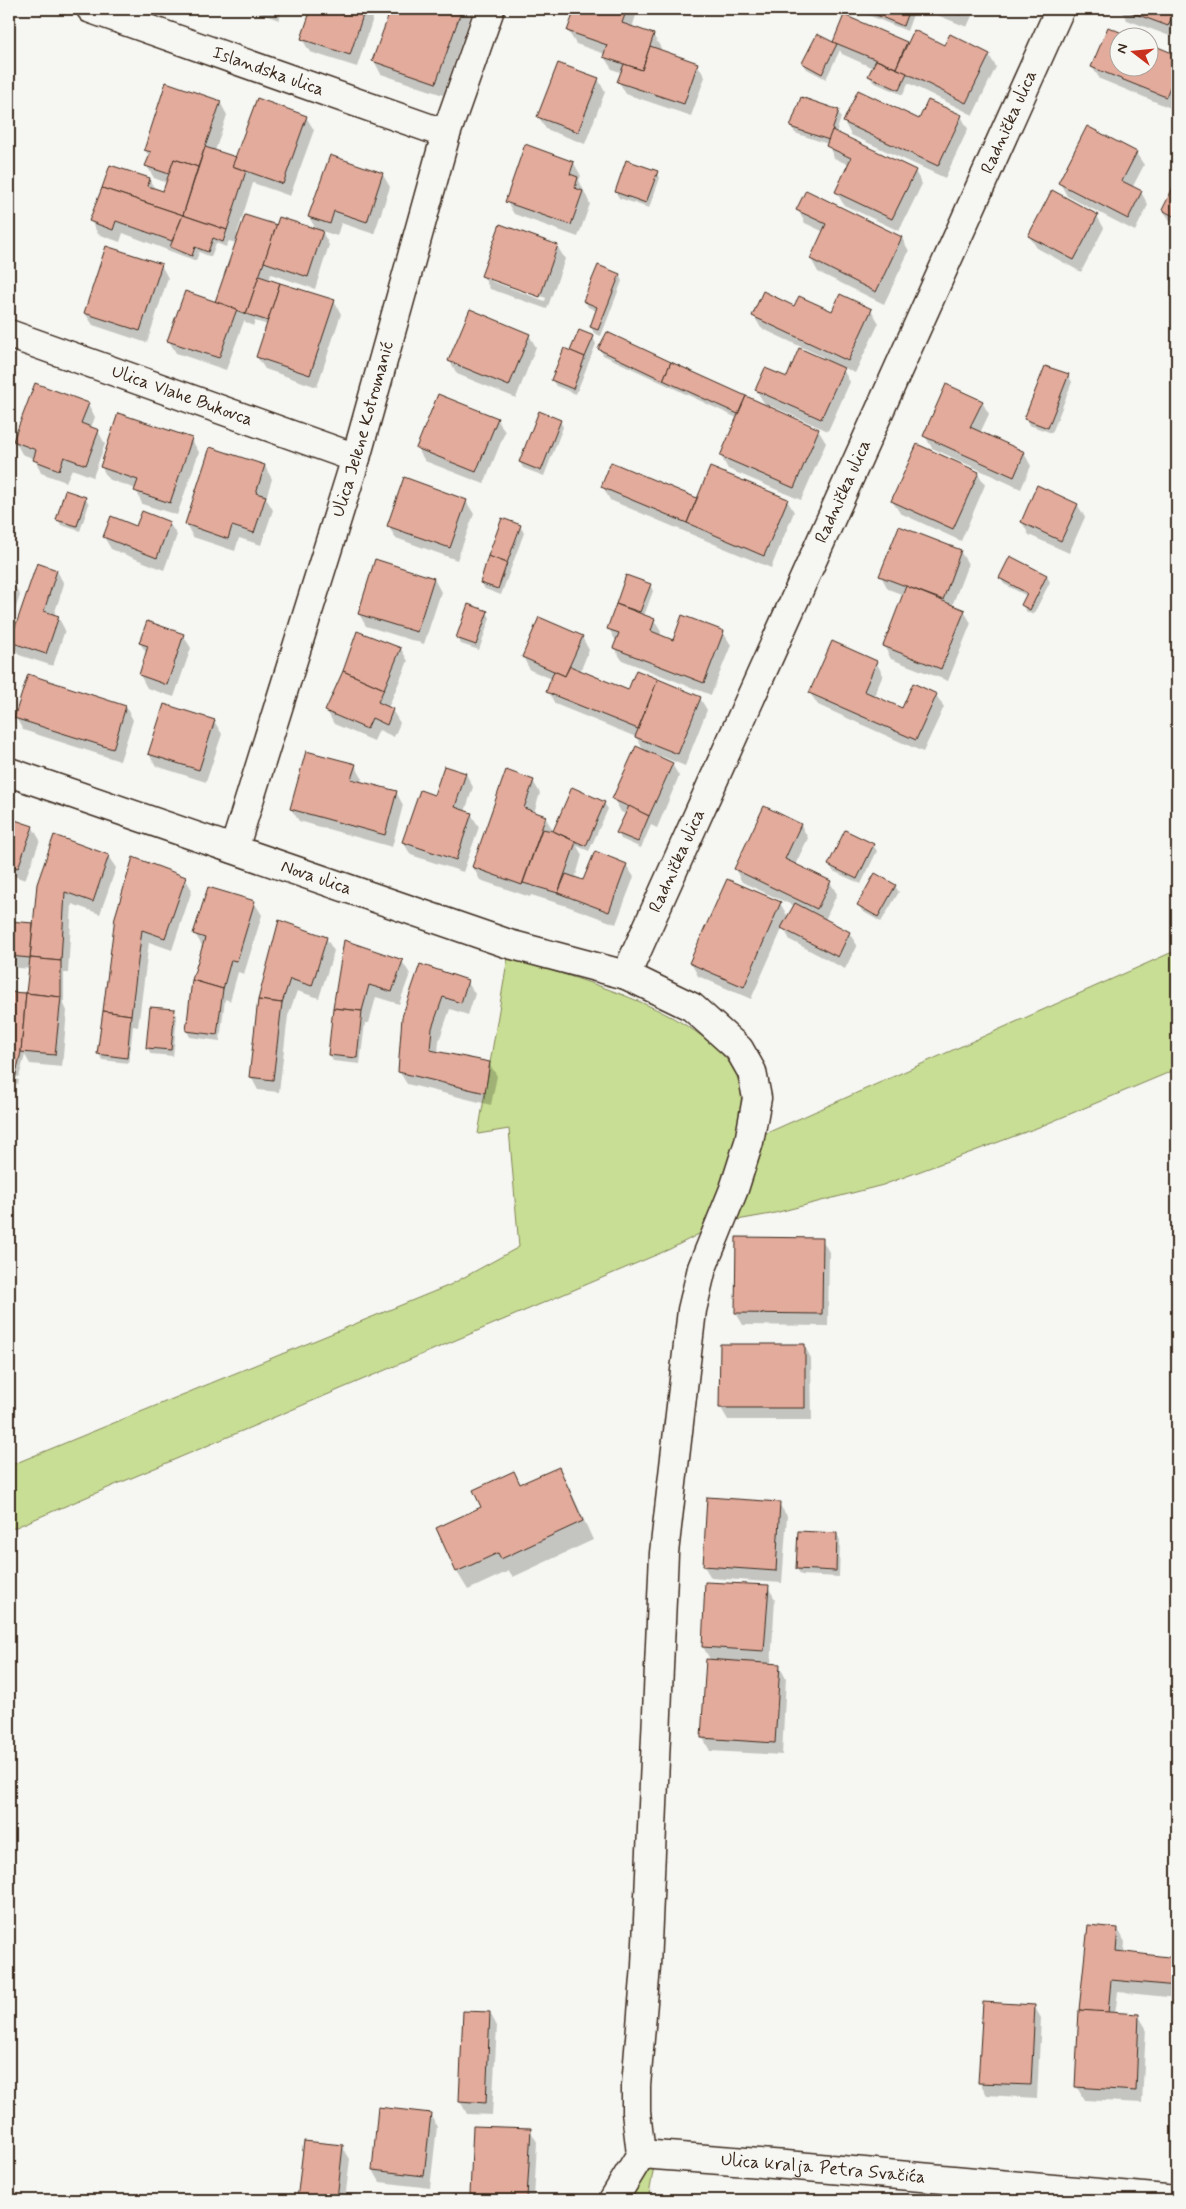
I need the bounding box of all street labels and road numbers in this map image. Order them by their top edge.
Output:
street label: Islandska ulica [209,41,327,102]
street label: Radnička ulica [975,66,1043,178]
street label: Ulica Jelene Kotromanić [326,339,400,520]
street label: Ulica Vlahe Bukovca [108,360,256,432]
street label: Radnička ulica [809,436,877,547]
street label: Radnička ulica [643,805,711,917]
street label: Nova ulica [278,854,355,901]
street label: Ulica kralja Petra Svačića [720,2148,927,2189]

